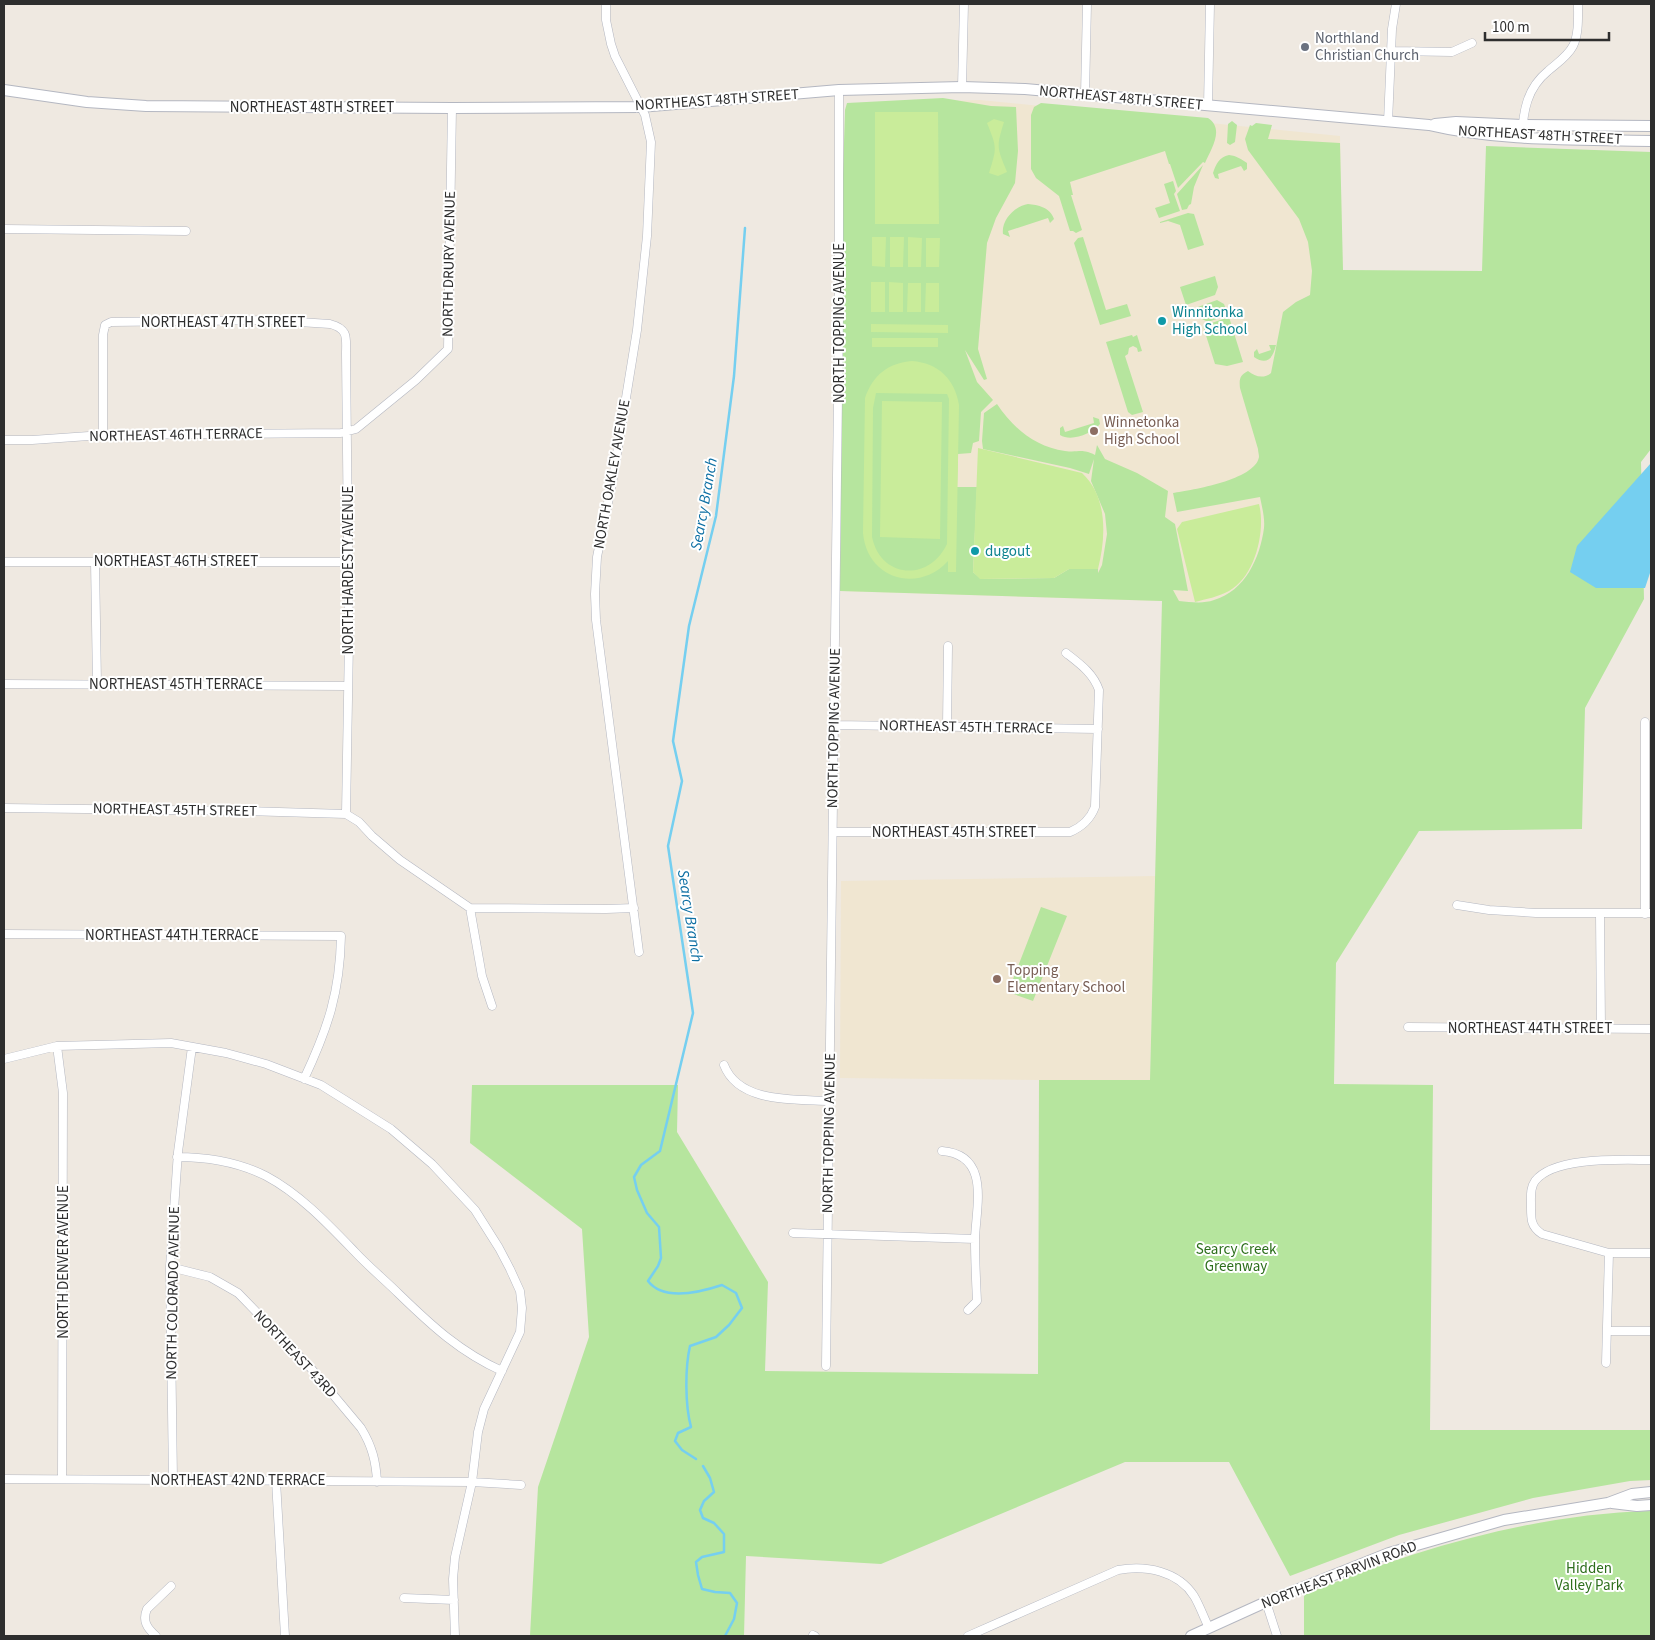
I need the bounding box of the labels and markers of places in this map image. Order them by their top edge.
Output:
place label: Northland Christian Church [1315,28,1419,66]
marker: Northland Christian Church [1299,41,1311,53]
place label: Winnitonka High School [1172,302,1247,340]
marker: Winnitonka High School [1156,315,1168,327]
place label: Winnetonka High School [1104,412,1179,450]
marker: Winnetonka High School [1088,425,1100,437]
place label: dugout [985,541,1030,562]
marker: dugout [969,545,981,557]
place label: Topping Elementary School [1007,960,1125,998]
marker: Topping Elementary School [991,973,1003,985]

